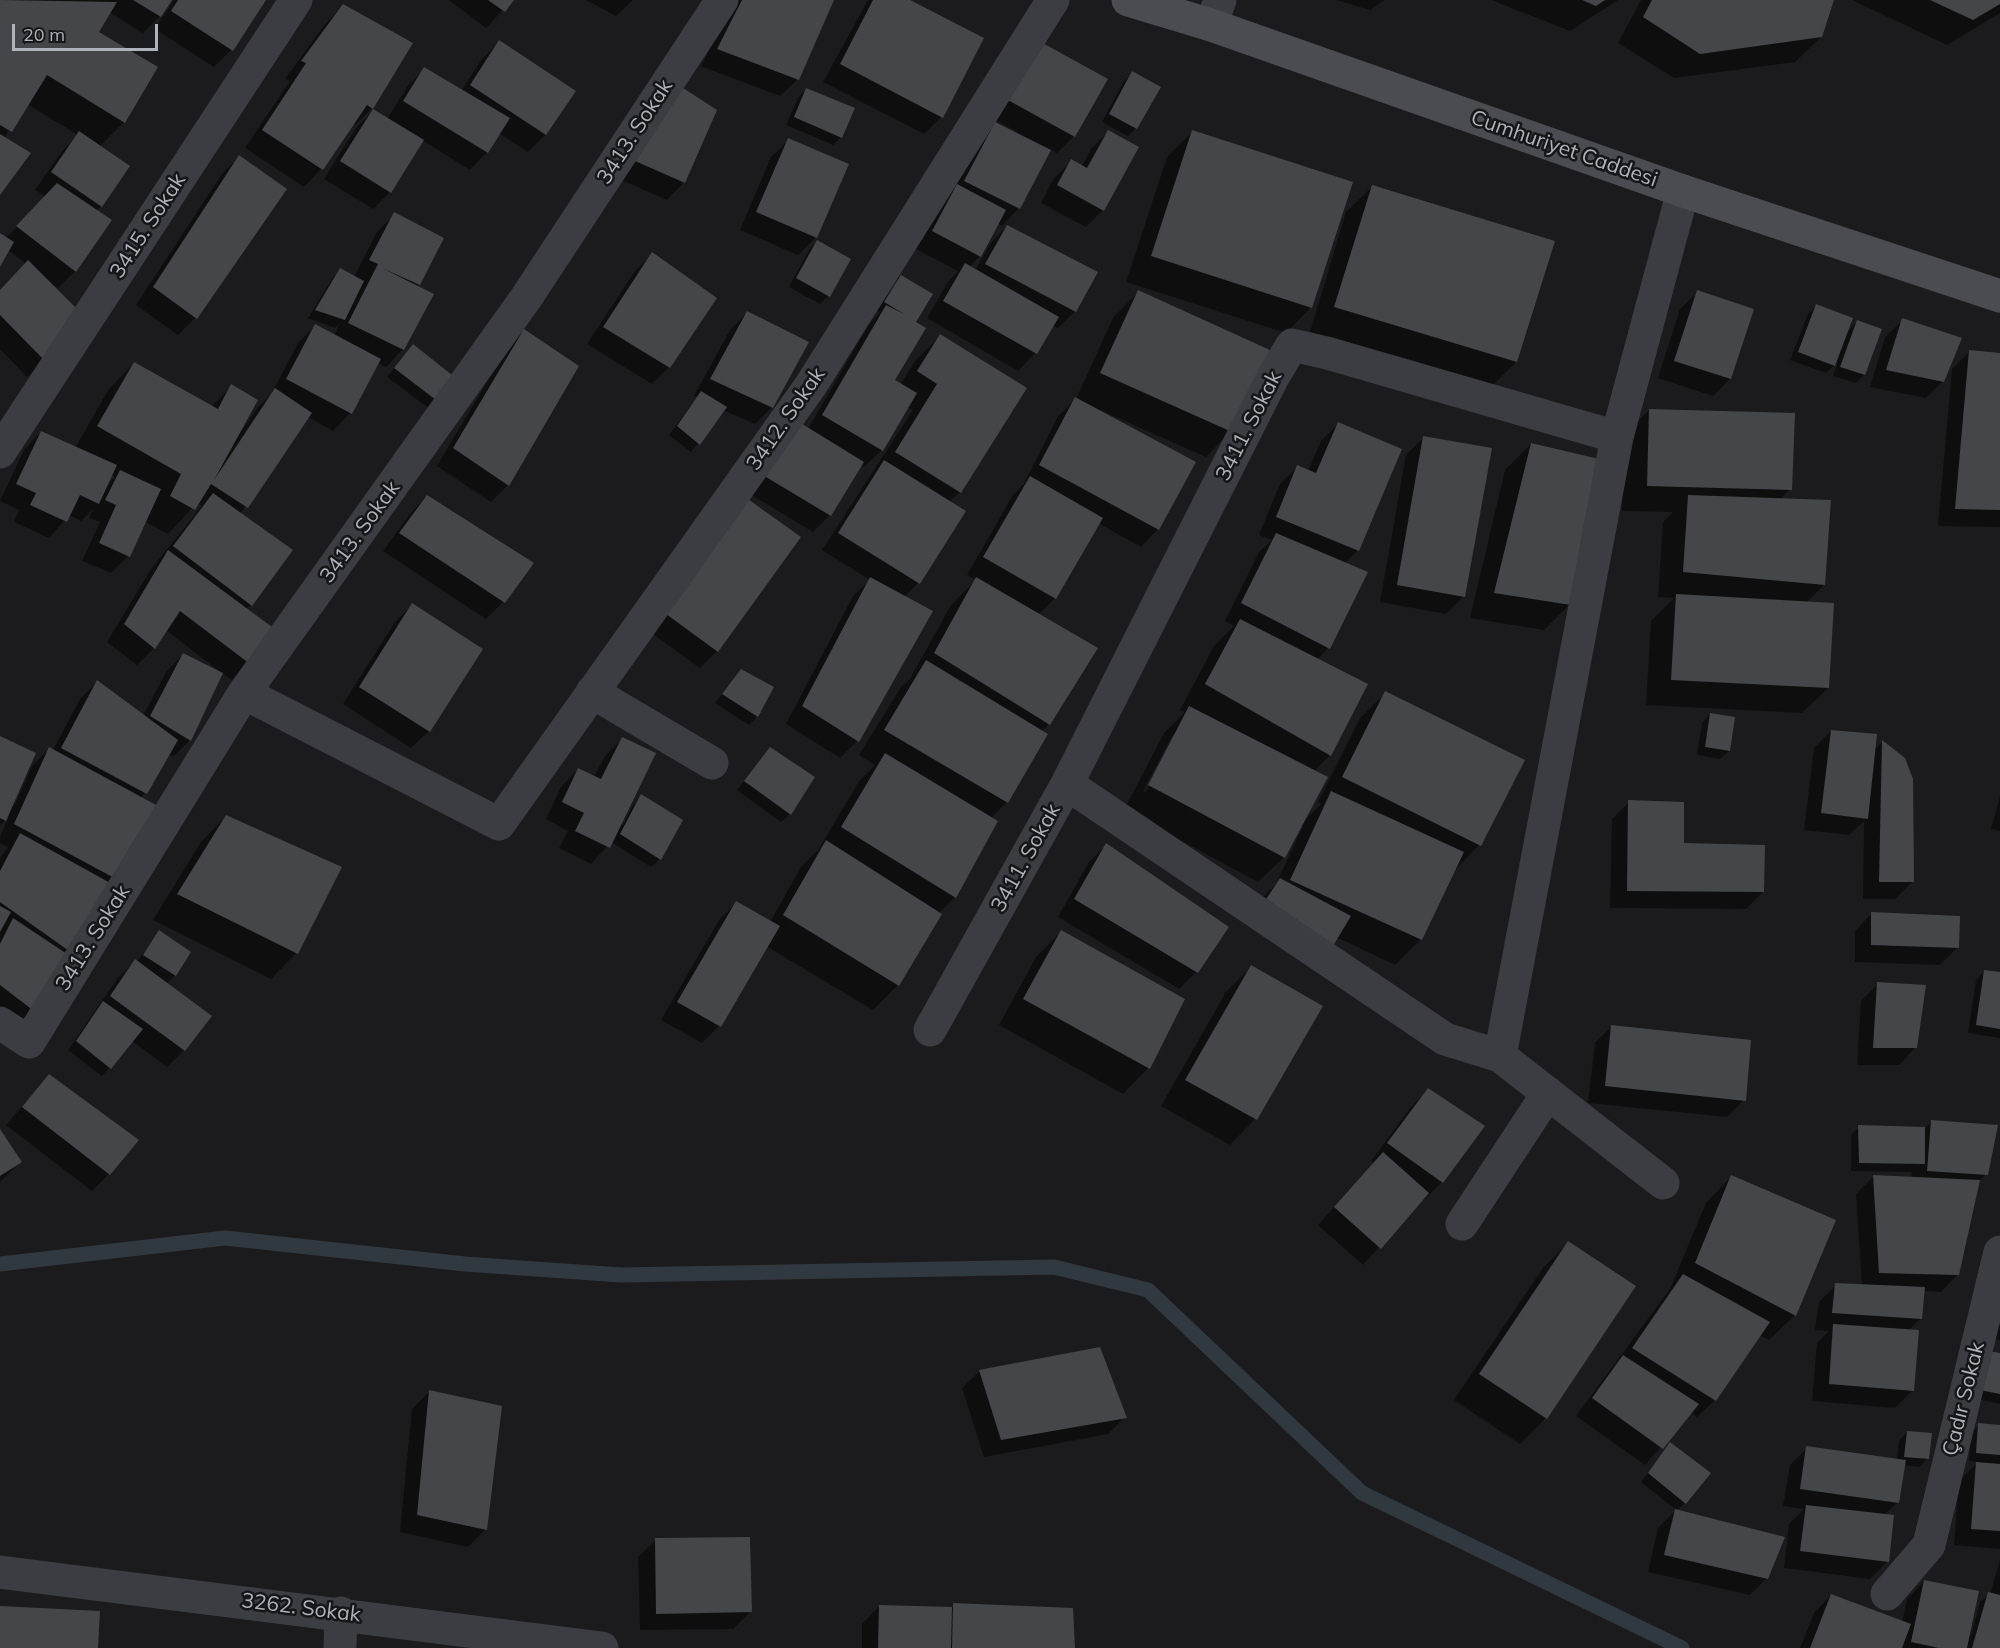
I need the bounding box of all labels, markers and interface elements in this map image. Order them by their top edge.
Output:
scale bar [15,12,160,50]
text: 20 m [23,23,65,46]
street label: 3413. Sokak [592,75,678,189]
street label: Cumhuriyet Caddesi [1467,105,1661,193]
street label: 3415. Sokak [105,169,191,283]
street label: 3412. Sokak [741,363,831,475]
street label: 3411. Sokak [1211,367,1287,485]
street label: 3413. Sokak [315,476,405,588]
street label: 3411. Sokak [986,799,1066,917]
street label: 3413. Sokak [51,880,135,996]
street label: Çadır Sokak [1938,1339,1990,1459]
street label: 3262. Sokak [240,1588,362,1628]

